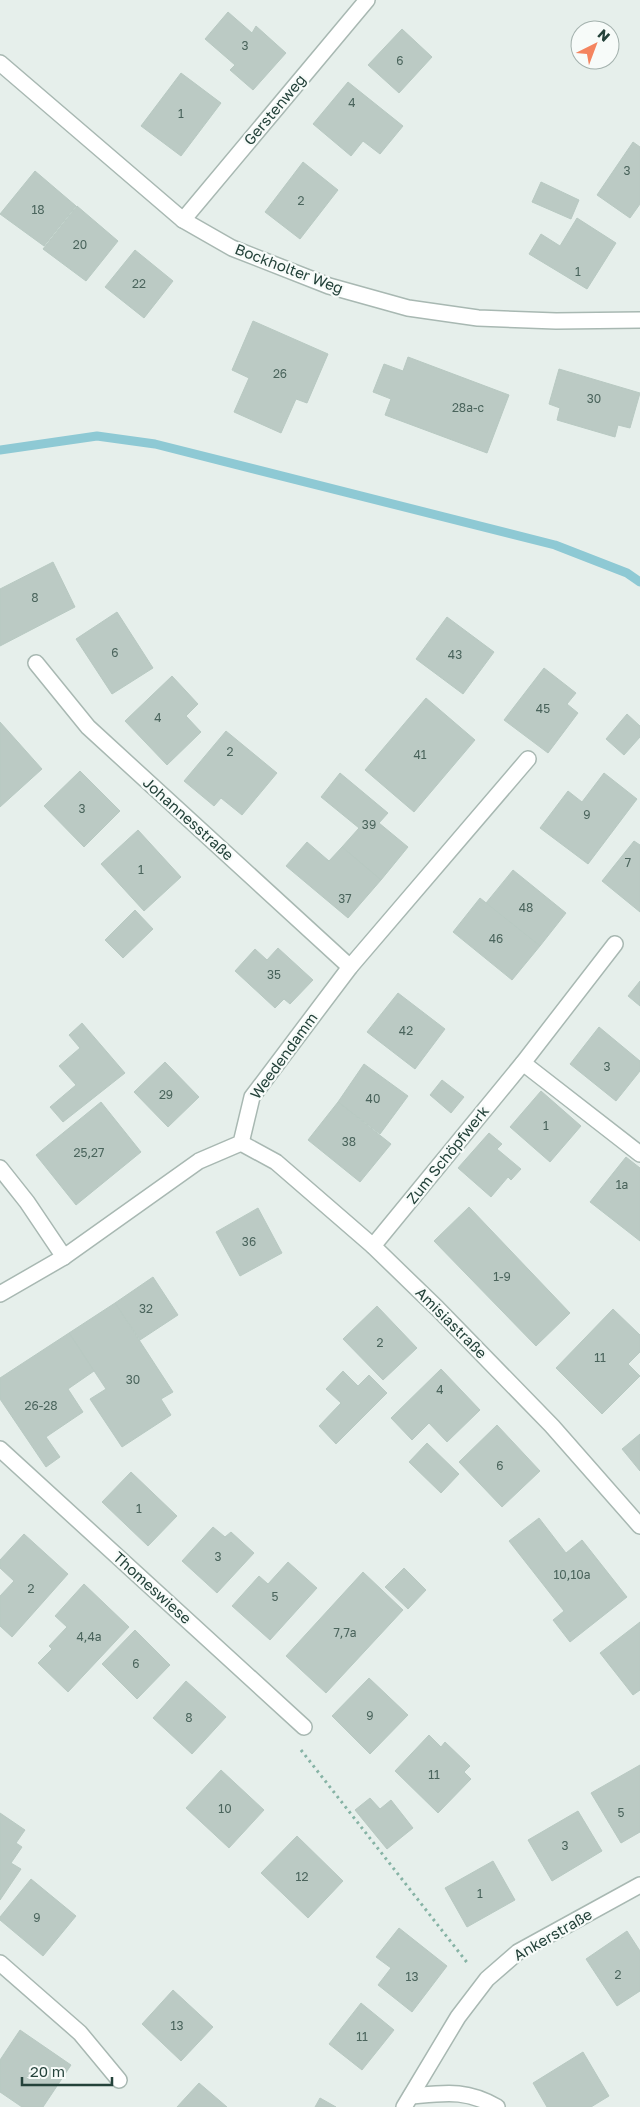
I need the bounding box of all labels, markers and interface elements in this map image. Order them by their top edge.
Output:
north arrow [570,20,620,70]
text: N [594,25,614,45]
house number: 3 [241,38,249,53]
house number: 6 [396,53,404,68]
street label: Gerstenweg [239,70,309,148]
house number: 4 [348,95,356,110]
house number: 1 [178,106,184,121]
house number: 3 [623,163,631,178]
house number: 2 [298,193,305,208]
house number: 18 [31,202,45,217]
house number: 20 [73,237,87,252]
street label: Bockholter Weg [233,239,346,297]
house number: 1 [575,264,581,279]
house number: 22 [132,276,146,291]
house number: 26 [273,366,287,381]
house number: 30 [587,391,601,406]
house number: 28a-c [452,400,485,415]
house number: 8 [31,590,39,605]
house number: 6 [111,645,119,660]
house number: 43 [448,647,462,662]
house number: 45 [536,701,550,716]
house number: 4 [154,710,162,725]
house number: 2 [227,744,234,759]
house number: 41 [413,747,427,762]
street label: Johannesstraße [140,773,238,864]
house number: 3 [78,801,86,816]
house number: 9 [583,807,591,822]
house number: 39 [362,817,376,832]
house number: 7 [625,855,631,870]
house number: 1 [138,862,144,877]
house number: 37 [338,891,352,906]
house number: 48 [519,900,533,915]
house number: 46 [489,931,503,946]
house number: 35 [267,967,281,982]
street label: Weedendamm [246,1009,321,1102]
house number: 42 [399,1023,413,1038]
house number: 3 [603,1059,611,1074]
house number: 29 [159,1087,173,1102]
house number: 40 [366,1091,380,1106]
street label: Zum Schöpfwerk [402,1101,493,1207]
house number: 1 [543,1118,549,1133]
house number: 38 [342,1134,356,1149]
house number: 25,27 [74,1145,104,1160]
house number: 1a [616,1177,628,1192]
house number: 36 [242,1234,256,1249]
house number: 1-9 [493,1269,511,1284]
street label: Amisiastraße [412,1283,491,1362]
house number: 32 [139,1301,153,1316]
house number: 2 [377,1335,384,1350]
house number: 11 [594,1350,606,1365]
house number: 30 [126,1372,140,1387]
house number: 4 [436,1382,444,1397]
house number: 26-28 [24,1398,58,1413]
house number: 6 [496,1458,504,1473]
house number: 1 [136,1501,142,1516]
street label: Thomeswiese [110,1547,196,1627]
house number: 3 [214,1549,222,1564]
house number: 10,10a [554,1567,590,1582]
house number: 2 [28,1581,35,1596]
house number: 5 [272,1589,279,1604]
house number: 7,7a [333,1625,357,1640]
house number: 4,4a [76,1629,102,1644]
house number: 6 [132,1656,140,1671]
house number: 9 [366,1708,374,1723]
house number: 8 [185,1710,193,1725]
house number: 11 [428,1767,440,1782]
house number: 10 [218,1801,232,1816]
house number: 5 [618,1805,625,1820]
house number: 3 [561,1838,569,1853]
house number: 12 [296,1869,308,1884]
house number: 1 [477,1886,483,1901]
street label: Ankerstraße [510,1904,595,1964]
house number: 9 [33,1910,41,1925]
house number: 2 [615,1967,622,1982]
house number: 13 [406,1969,418,1984]
house number: 13 [171,2018,183,2033]
house number: 11 [356,2029,368,2044]
scale bar [22,2054,112,2086]
text: 20 m [30,2062,65,2080]

